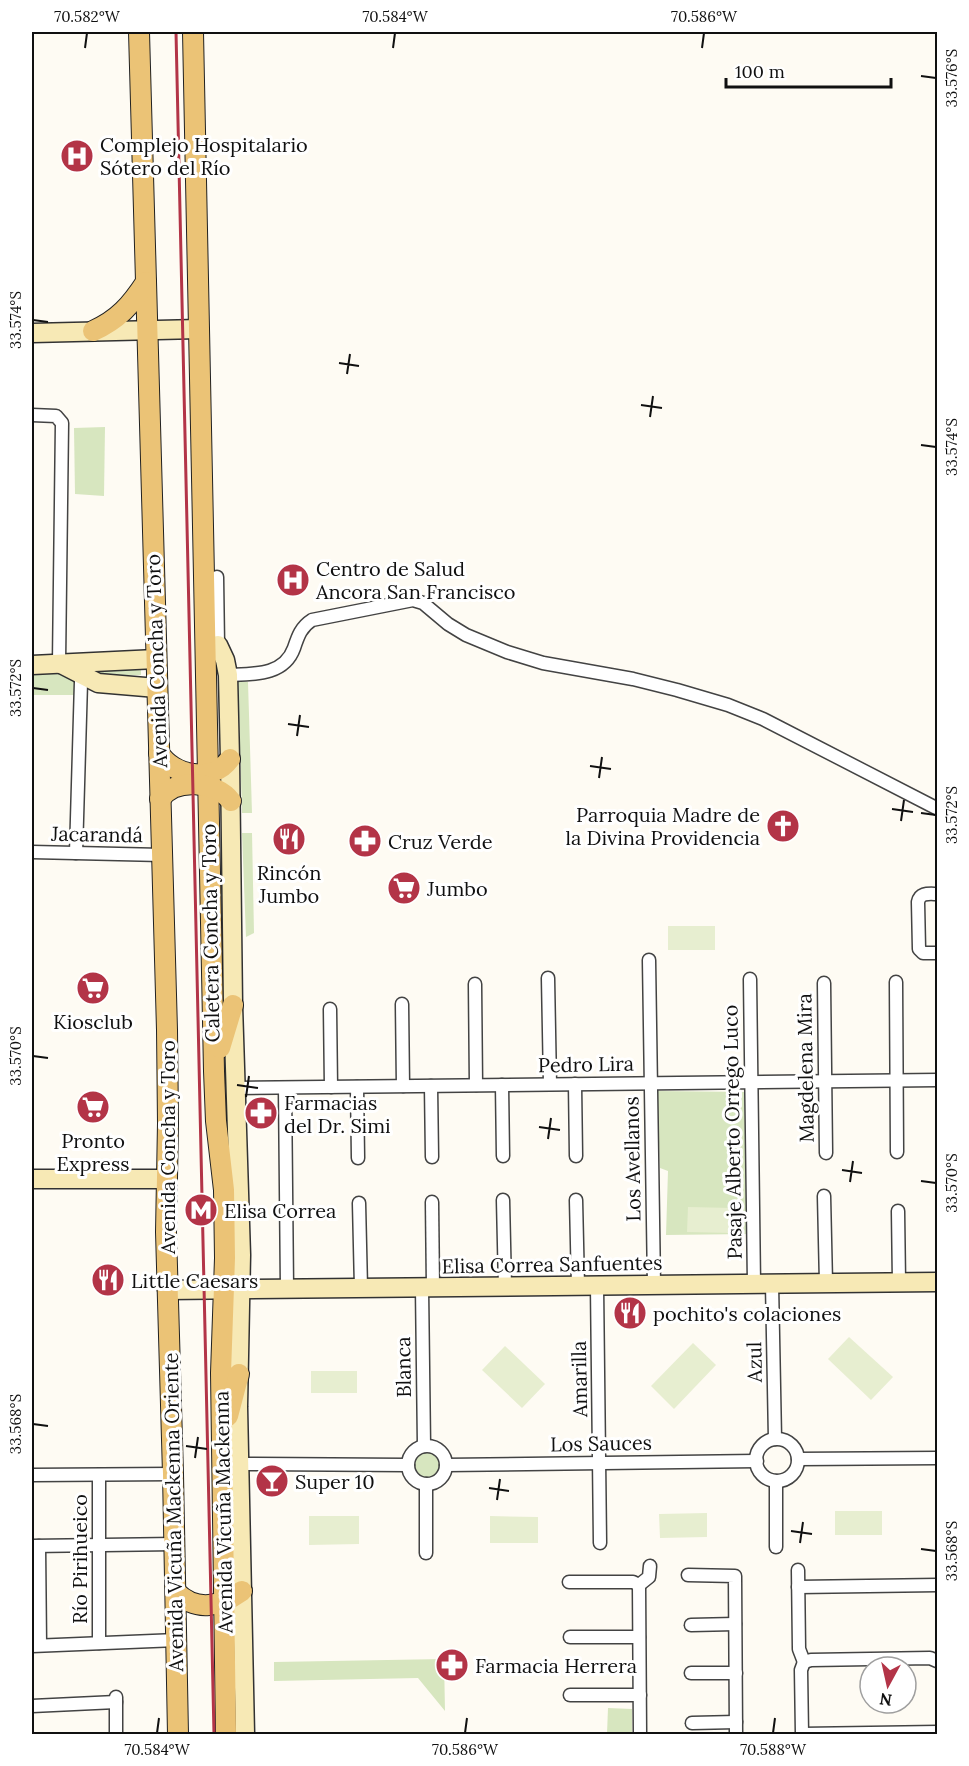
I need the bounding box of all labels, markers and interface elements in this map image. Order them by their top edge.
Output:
text: 70.582°W [54,7,121,26]
text: 70.584°W [362,7,429,26]
text: 70.586°W [671,7,738,26]
text: 33.576°S [942,49,961,107]
scale bar [726,51,891,89]
text: 100 m [735,60,785,83]
place label: Complejo Hospitalario Sótero del Río [100,132,308,180]
hospital icon: Complejo Hospitalario Sótero del Río [59,138,95,174]
text: 33.574°S [6,291,25,349]
text: 33.574°S [942,418,961,476]
street label: Avenida Concha y Toro [140,554,172,769]
place label: Centro de Salud Ancora San Francisco [315,556,516,604]
hospital icon: Centro de Salud Ancora San Francisco [275,562,311,598]
text: 33.572°S [6,659,25,717]
text: 33.572°S [942,786,961,844]
place label: Parroquia Madre de la Divina Providencia [566,802,760,850]
church icon: Parroquia Madre de la Divina Providencia [765,808,801,844]
street label: Jacarandá [50,821,143,847]
restaurant icon: Rincón Jumbo [271,821,307,857]
street label: Caletera Concha y Toro [196,823,224,1043]
pharmacy icon: Cruz Verde [347,823,383,859]
place label: Cruz Verde [388,829,493,854]
place label: Rincón Jumbo [257,860,321,908]
supermarket icon: Jumbo [386,870,422,906]
place label: Jumbo [426,876,488,901]
supermarket icon: Kiosclub [75,970,111,1006]
street label: Magdelena Mira [791,993,819,1143]
street label: Pasaje Alberto Orrego Luco [717,1004,747,1260]
place label: Kiosclub [53,1009,133,1034]
text: 33.570°S [6,1026,25,1086]
street label: Avenida Concha y Toro [155,1040,180,1255]
street label: Pedro Lira [538,1051,634,1077]
supermarket icon: Pronto Express [75,1089,111,1125]
place label: Farmacias del Dr. Simi [284,1090,391,1138]
pharmacy icon: Farmacias del Dr. Simi [243,1095,279,1131]
street label: Los Avellanos [618,1096,646,1222]
place label: Pronto Express [57,1128,129,1176]
text: 33.570°S [942,1153,961,1213]
metro station icon: Elisa Correa [183,1192,219,1228]
place label: Elisa Correa [224,1198,336,1223]
street label: Elisa Correa Sanfuentes [441,1250,663,1278]
restaurant icon: Little Caesars [90,1262,126,1298]
place label: Little Caesars [131,1268,258,1293]
restaurant icon: pochito's colaciones [612,1295,648,1331]
place label: pochito's colaciones [653,1301,841,1326]
street label: Blanca [390,1336,416,1398]
street label: Amarilla [566,1341,592,1418]
street label: Azul [741,1341,767,1384]
street label: Avenida Vicuña Mackenna Oriente [158,1352,188,1673]
street label: Avenida Vicuña Mackenna [208,1391,238,1634]
text: 33.568°S [6,1394,25,1454]
street label: Los Sauces [550,1430,652,1456]
bar icon: Super 10 [254,1463,290,1499]
place label: Super 10 [295,1469,375,1494]
street label: Río Pirihueico [67,1494,92,1624]
text: 33.568°S [942,1521,961,1581]
pharmacy icon: Farmacia Herrera [434,1647,470,1683]
place label: Farmacia Herrera [475,1653,637,1678]
north arrow [858,1655,918,1715]
text: N [878,1689,893,1711]
text: 70.584°W [124,1740,191,1759]
text: 70.586°W [432,1740,499,1759]
text: 70.588°W [740,1740,807,1759]

